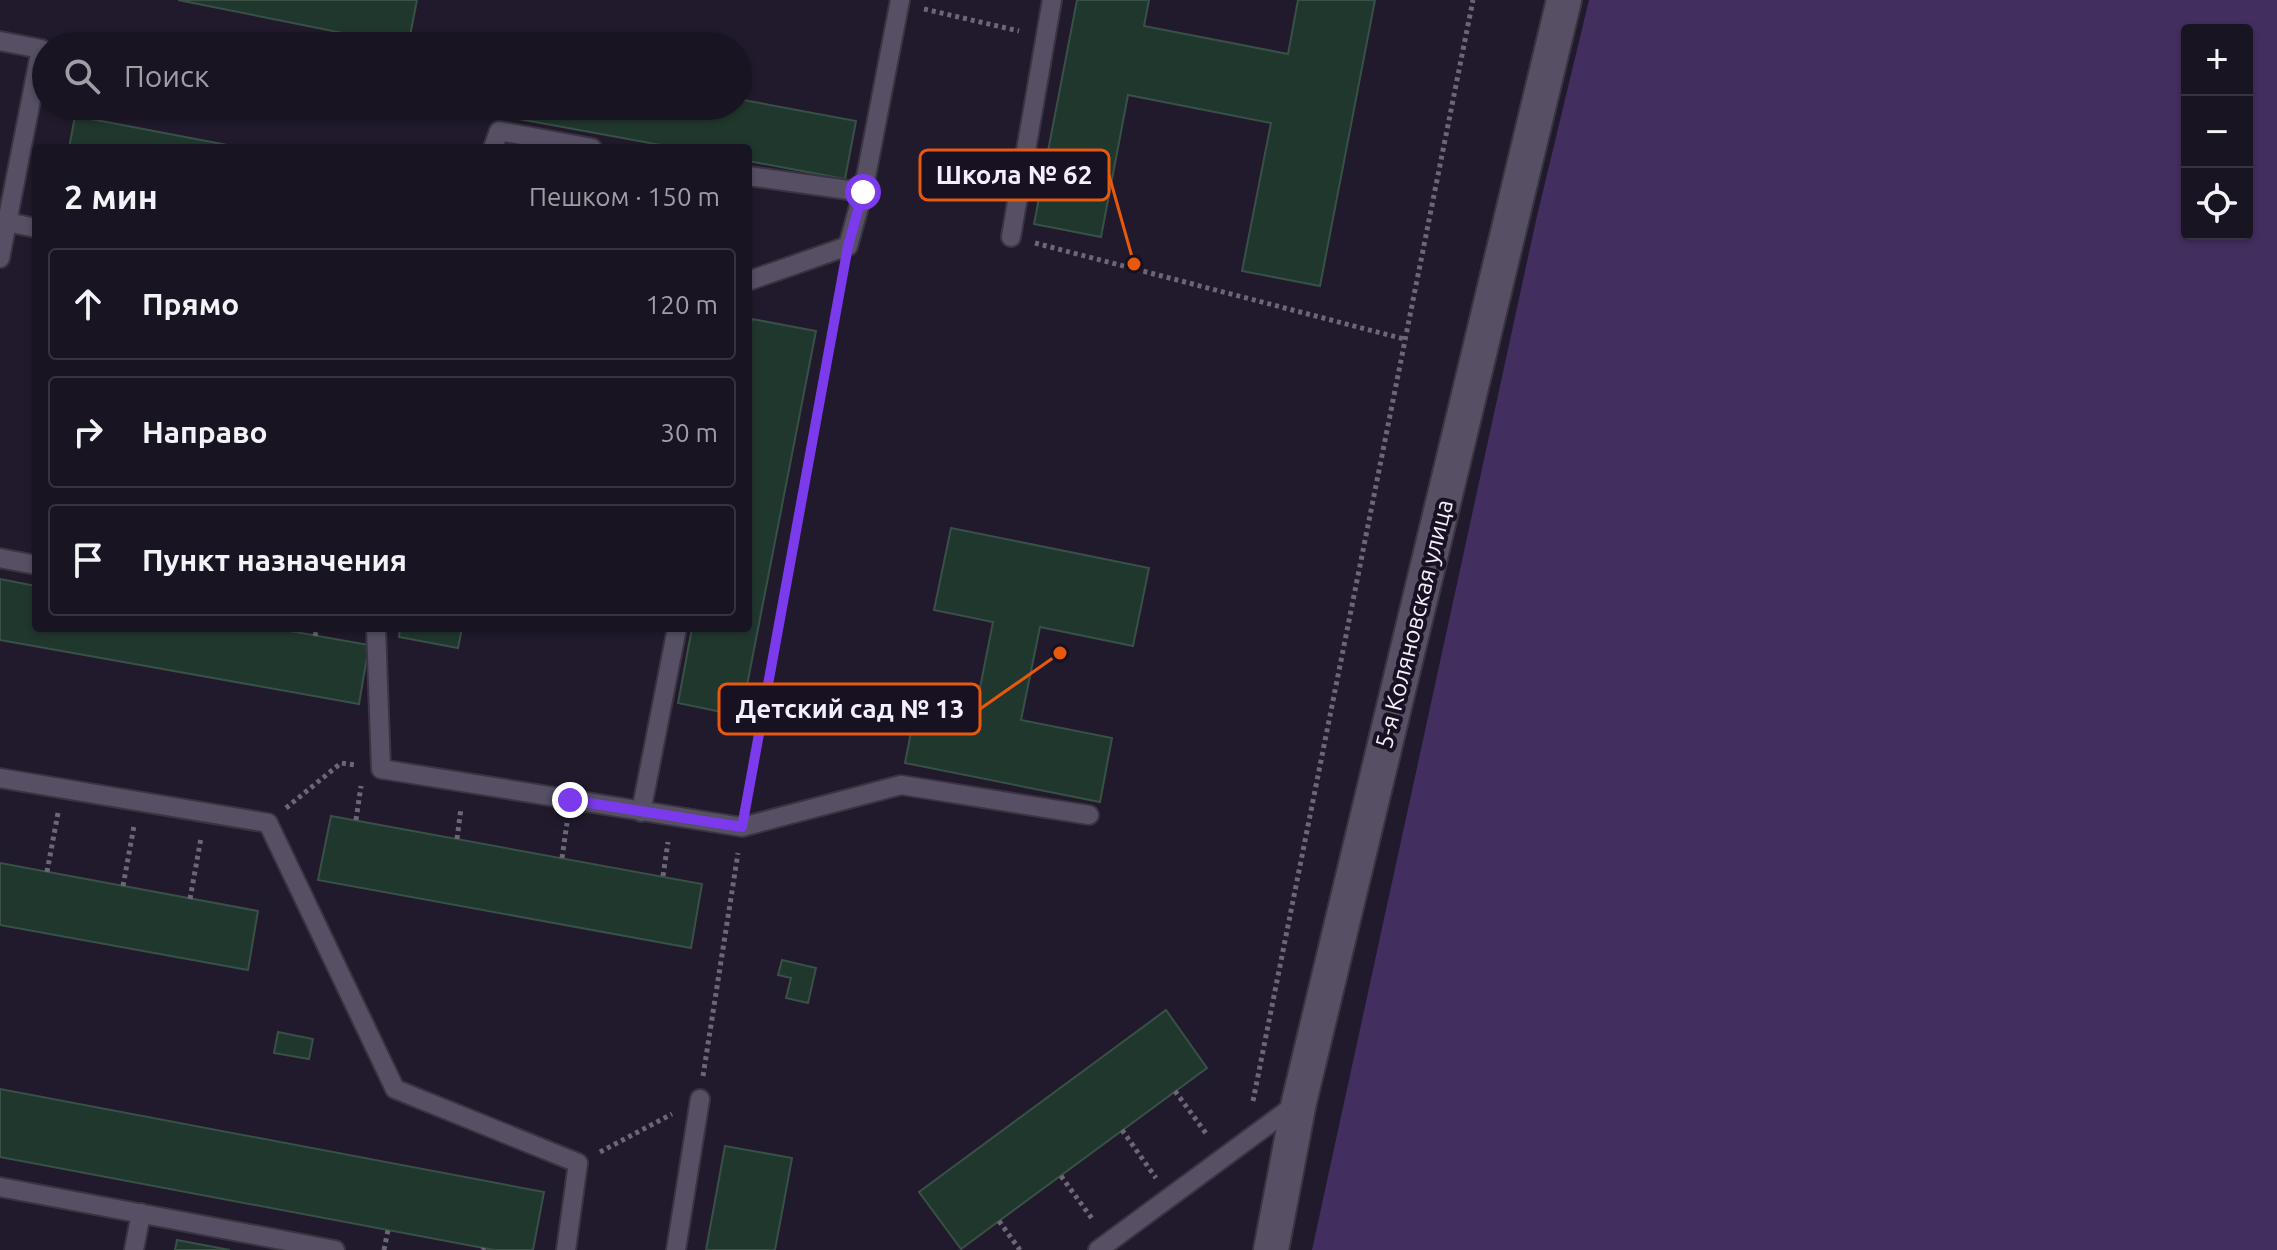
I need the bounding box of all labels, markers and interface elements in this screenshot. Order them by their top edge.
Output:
map controls [2181,24,2253,240]
button: + [2181,24,2253,96]
search box [32,32,752,120]
icon: search [60,54,104,98]
text: Поиск [124,59,209,93]
button: − [2181,96,2253,168]
callout: Школа № 62 [920,150,1109,200]
text: Школа № 62 [936,160,1092,189]
button: locate [2181,168,2253,240]
route start [845,174,881,210]
text: 2 мин [64,177,158,215]
text: Пешком · 150 m [529,182,720,211]
icon: ahead [66,282,110,326]
text: Прямо [142,287,239,321]
text: 120 m [646,290,718,319]
icon: right [66,410,110,454]
text: Направо [142,415,268,449]
text: 30 m [660,418,718,447]
street label: 5-я Коляновская улица [1370,497,1458,751]
icon: arrive [66,538,110,582]
text: Пункт назначения [142,543,407,577]
callout: Детский сад № 13 [719,684,980,734]
text: Детский сад № 13 [736,694,964,723]
route end [552,782,588,818]

